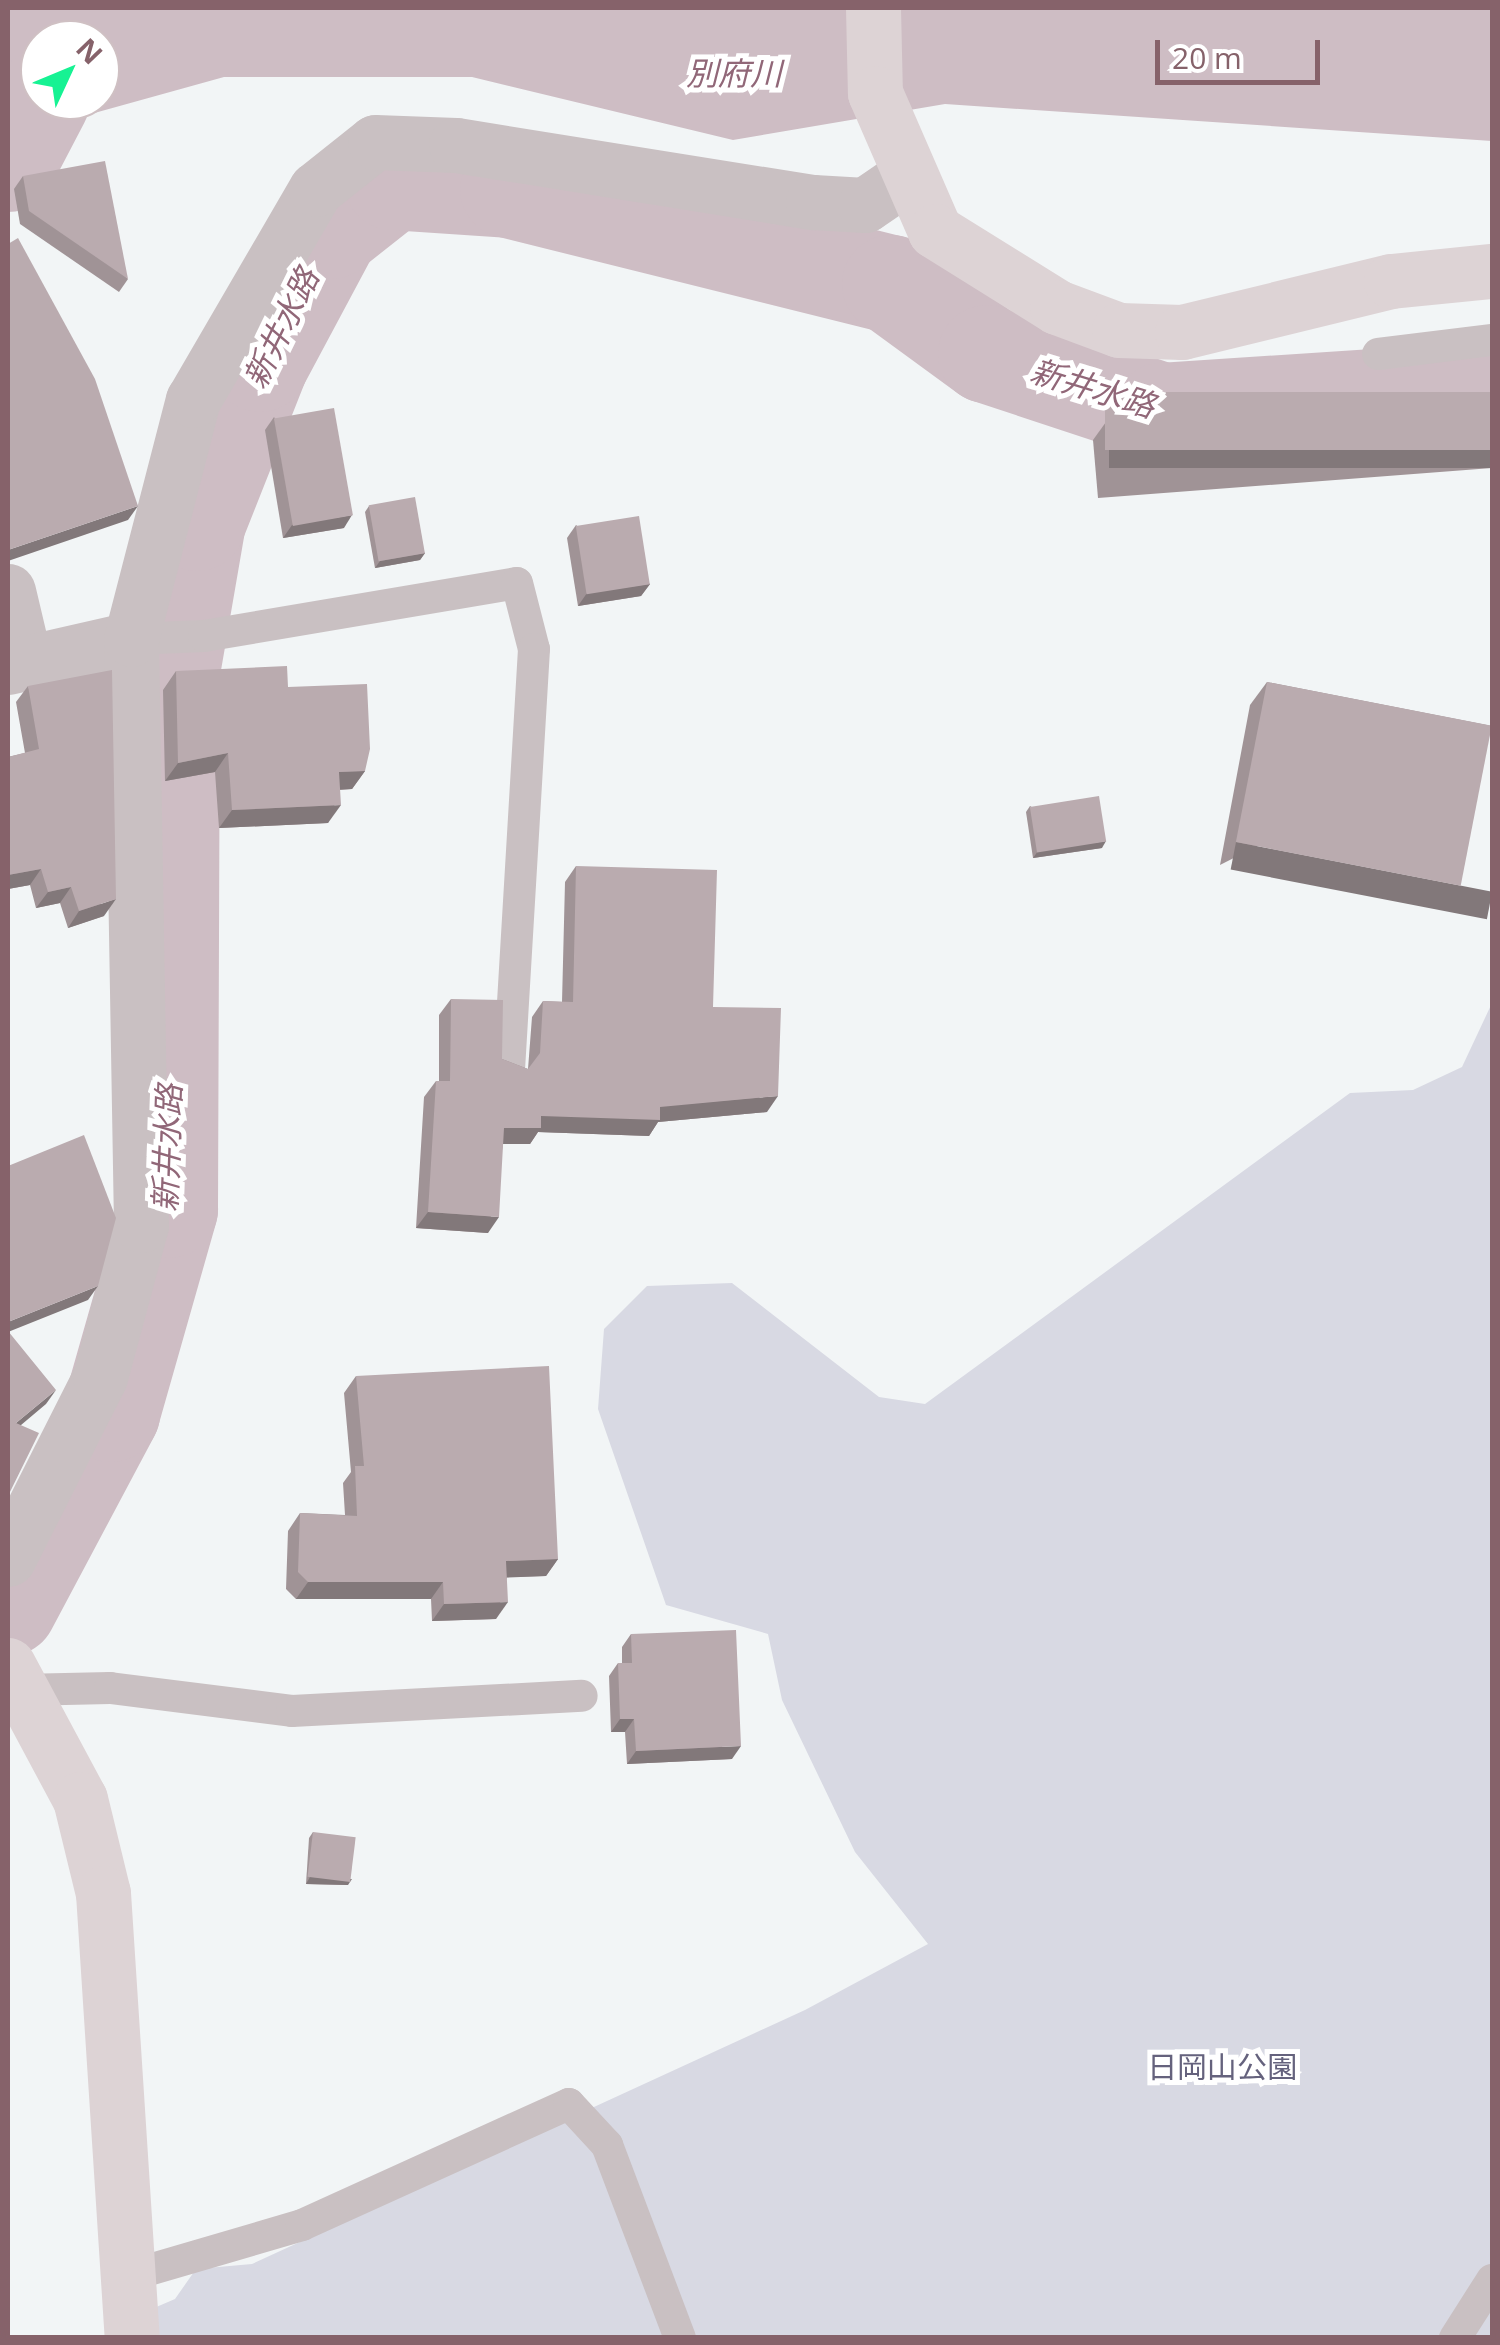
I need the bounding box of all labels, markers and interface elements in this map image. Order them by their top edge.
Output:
north arrow [20,20,120,120]
scale bar [1160,20,1325,82]
text: N [69,29,112,72]
text: 20 m [1172,37,1242,78]
water label: 別府川 [686,54,782,92]
water label: 新井水路 [236,262,326,394]
water label: 新井水路 [1026,351,1160,425]
water label: 新井水路 [146,1083,188,1213]
park label: 日岡山公園 [1147,2049,1297,2085]

